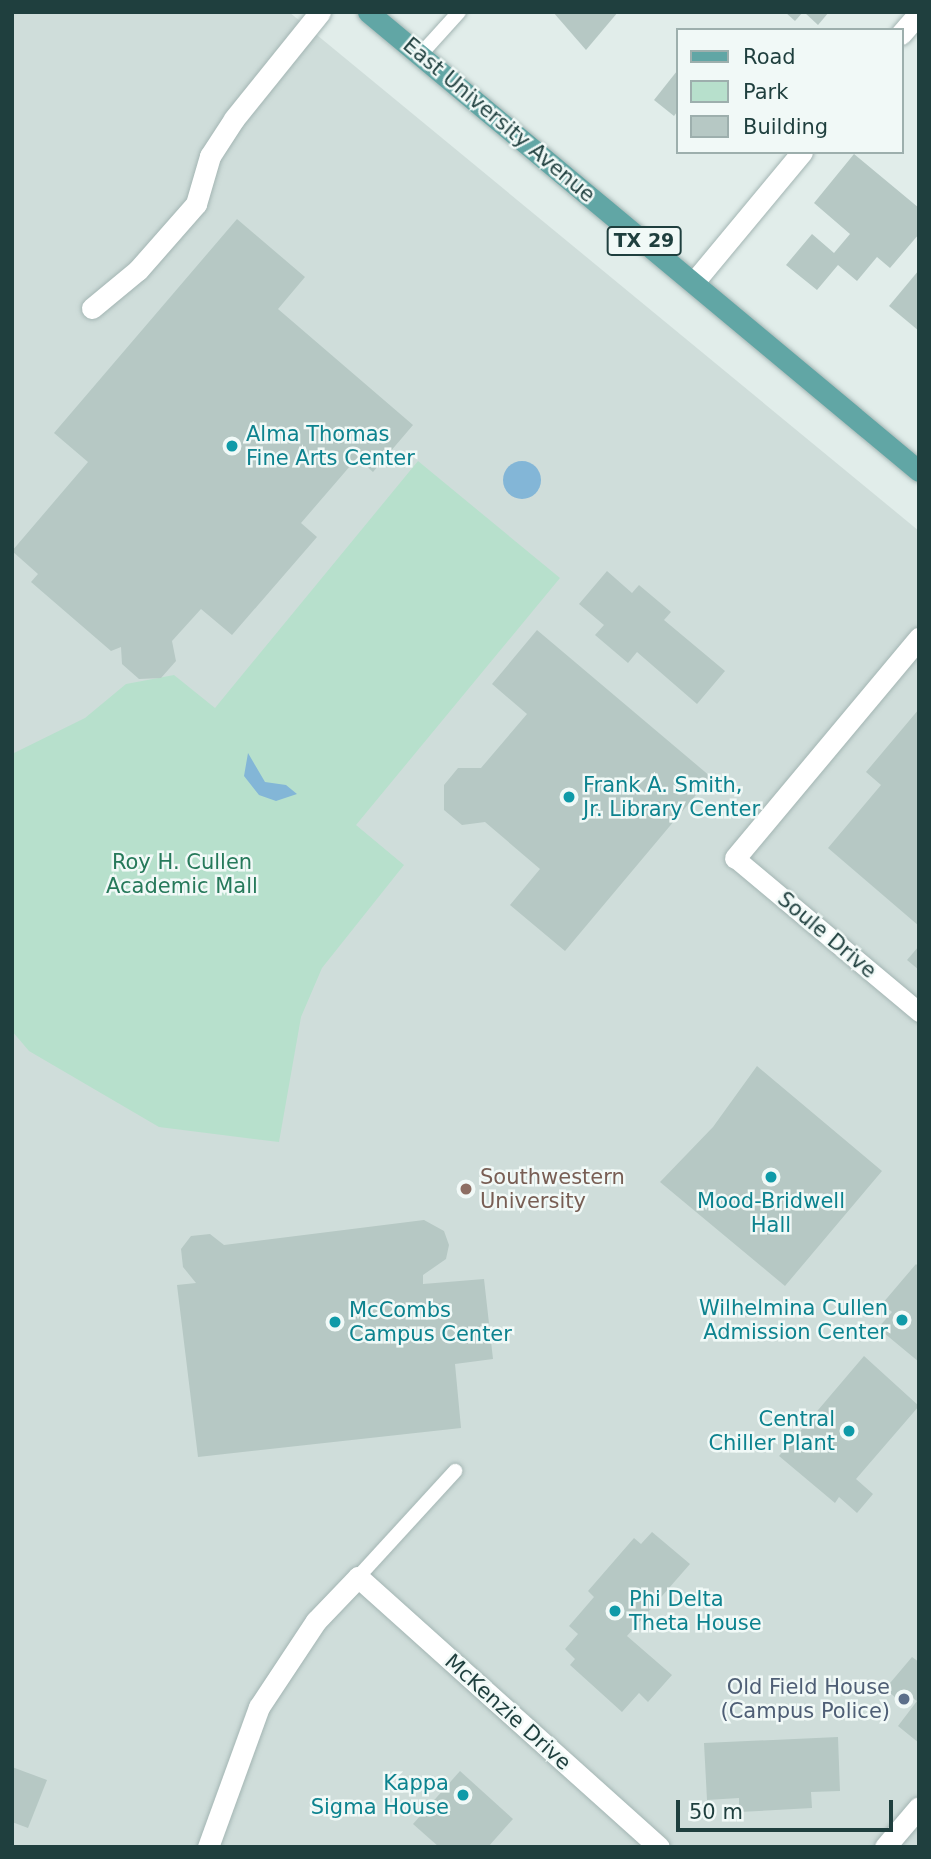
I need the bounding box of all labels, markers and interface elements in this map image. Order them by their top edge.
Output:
legend [676,28,903,154]
street label: East University Avenue [398,32,600,208]
text: Road [743,45,796,69]
text: Park [743,80,788,104]
text: Building [743,115,828,139]
road number: TX 29 [606,226,682,256]
place label: Alma Thomas Fine Arts Center [246,421,415,471]
marker: Alma Thomas Fine Arts Center [224,438,240,454]
place label: Frank A. Smith, Jr. Library Center [583,772,760,822]
marker: Frank A. Smith, Jr. Library Center [561,789,577,805]
park label: Roy H. Cullen Academic Mall [106,849,258,899]
street label: Soule Drive [773,886,881,984]
place label: Southwestern University [480,1164,625,1214]
marker: Mood-Bridwell Hall [763,1169,779,1185]
marker: Southwestern University [458,1181,474,1197]
place label: Mood-Bridwell Hall [697,1188,845,1238]
place label: Wilhelmina Cullen Admission Center [699,1295,888,1345]
place label: McCombs Campus Center [349,1297,512,1347]
marker: Wilhelmina Cullen Admission Center [894,1312,910,1328]
marker: McCombs Campus Center [327,1314,343,1330]
place label: Central Chiller Plant [708,1406,835,1456]
marker: Central Chiller Plant [841,1423,857,1439]
place label: Phi Delta Theta House [629,1586,762,1636]
marker: Phi Delta Theta House [607,1603,623,1619]
street label: McKenzie Drive [440,1649,576,1775]
place label: Old Field House (Campus Police) [720,1674,890,1724]
marker: Old Field House (Campus Police) [896,1691,912,1707]
place label: Kappa Sigma House [311,1770,449,1820]
scale bar [679,1786,896,1830]
marker: Kappa Sigma House [455,1787,471,1803]
text: 50 m [689,1800,743,1824]

